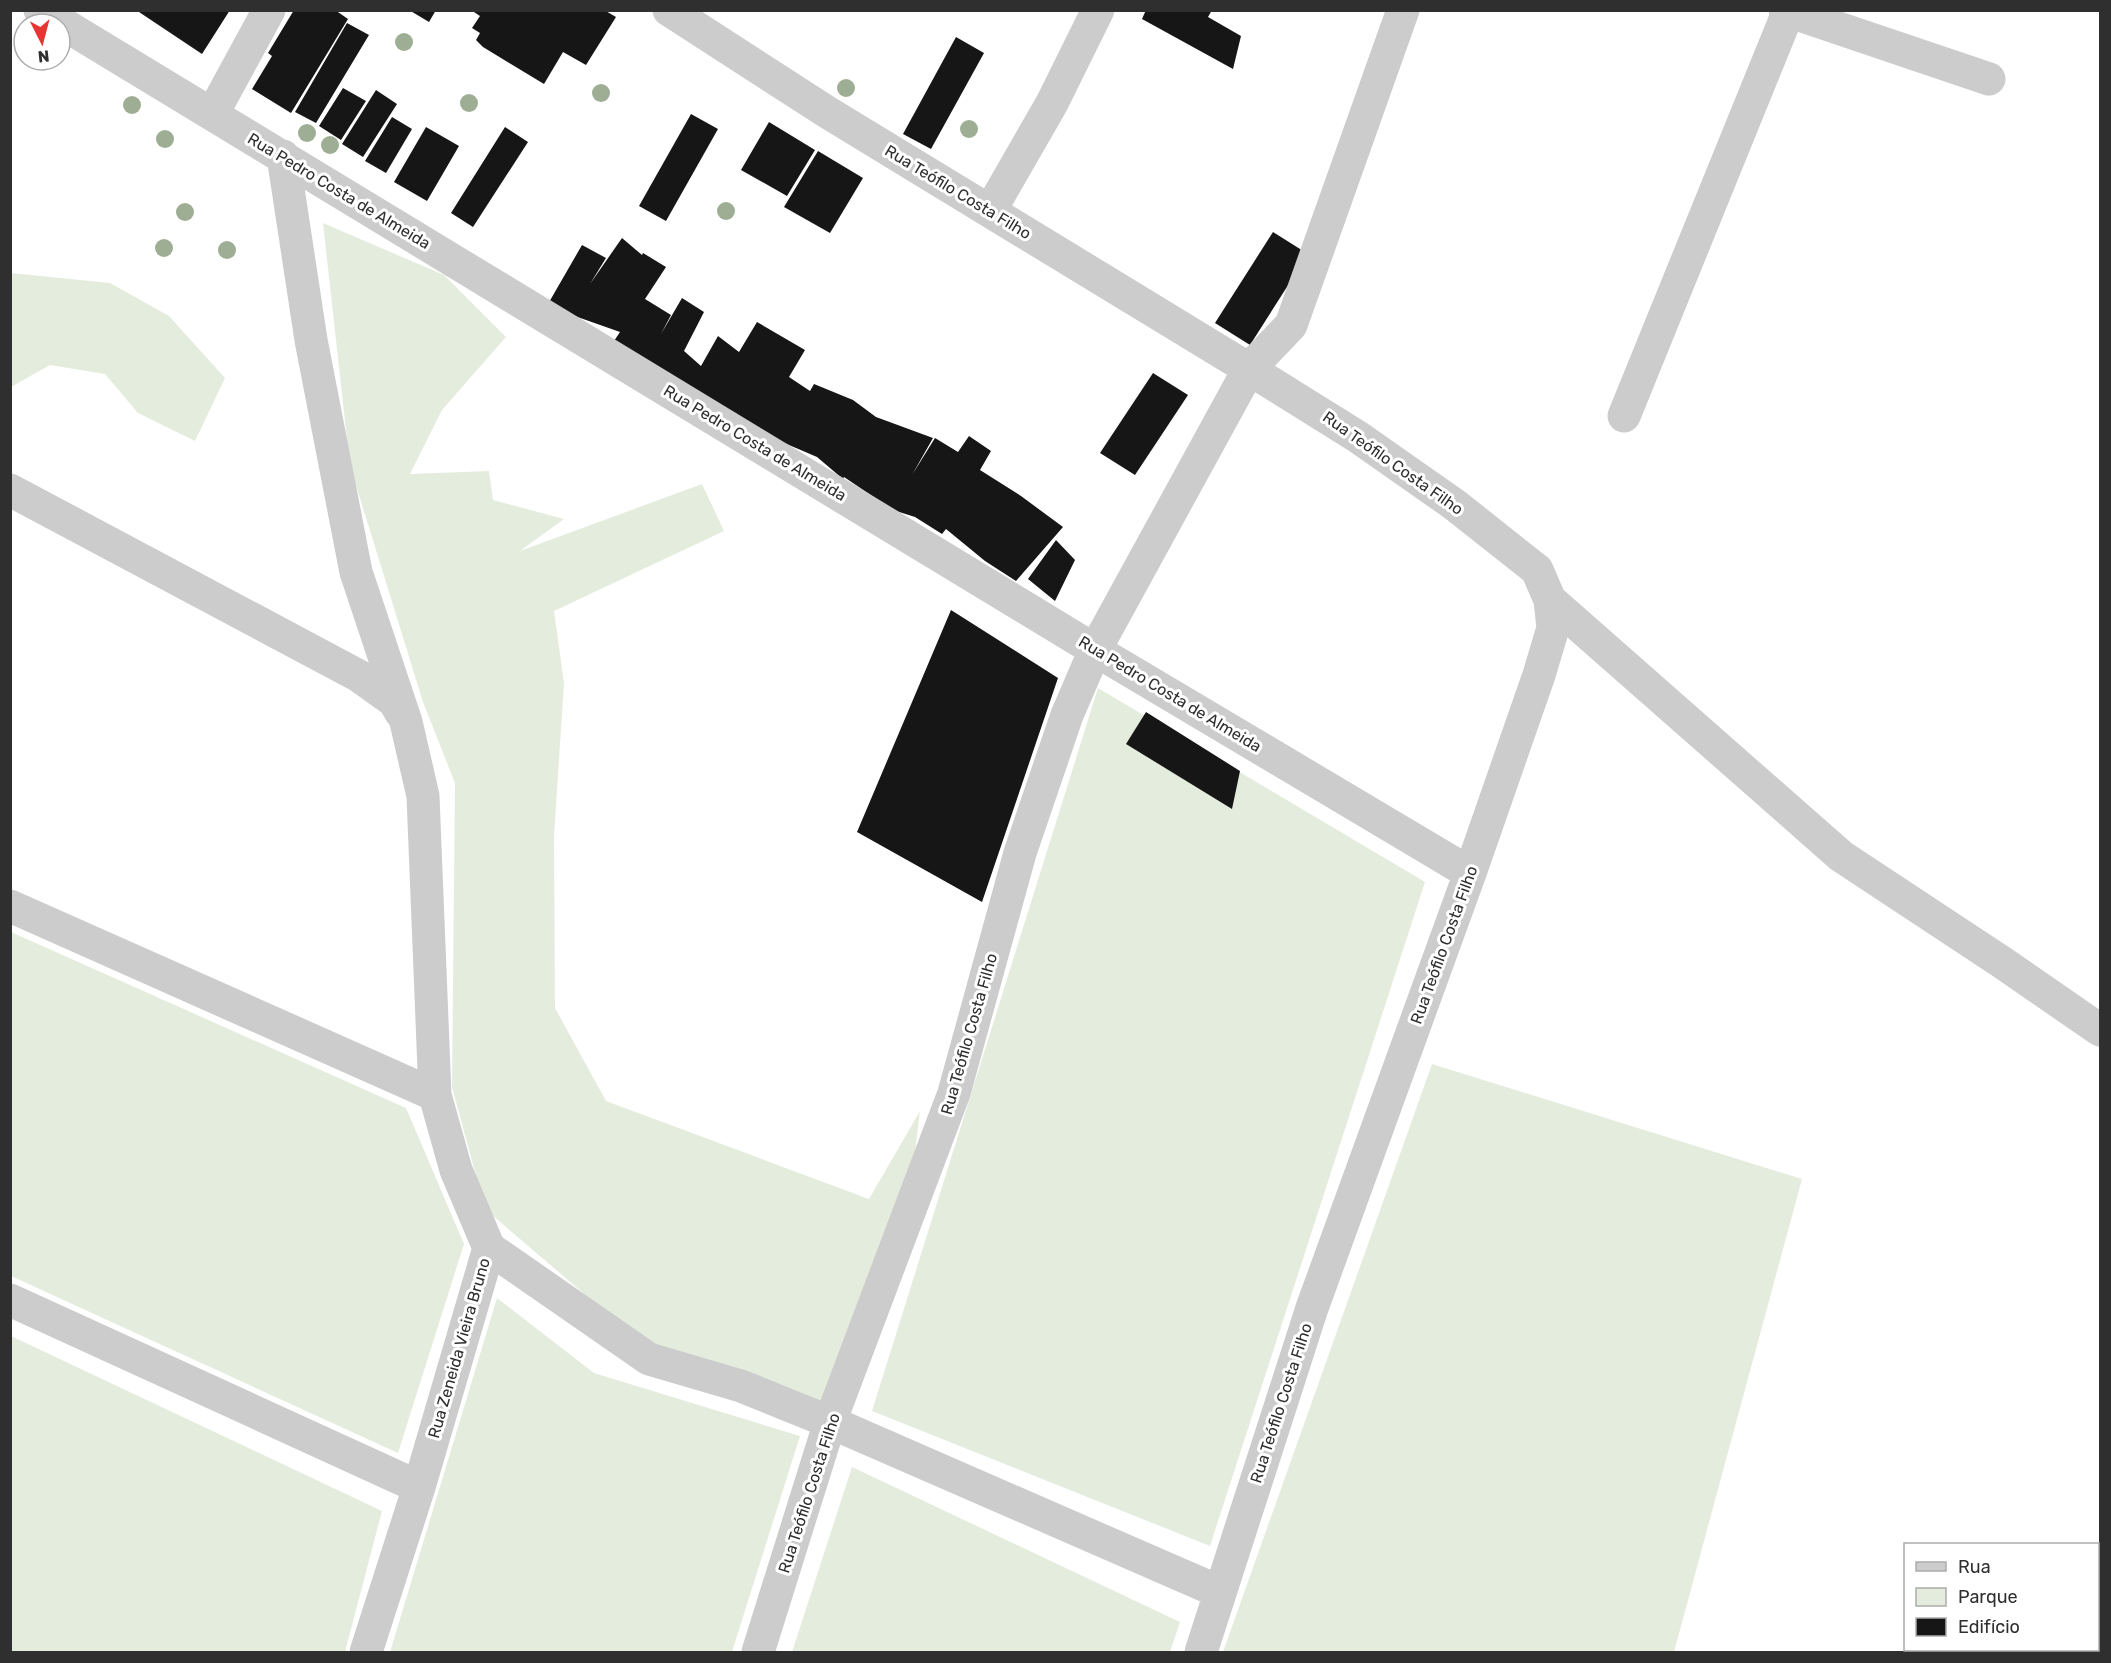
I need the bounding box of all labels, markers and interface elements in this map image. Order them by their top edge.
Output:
north arrow [12,12,72,72]
text: N [37,46,50,66]
street label: Rua Pedro Costa de Almeida [244,129,434,253]
street label: Rua Teófilo Costa Filho [882,141,1034,243]
street label: Rua Pedro Costa de Almeida [660,381,850,505]
street label: Rua Teófilo Costa Filho [1319,407,1467,519]
street label: Rua Pedro Costa de Almeida [1075,632,1265,756]
street label: Rua Teófilo Costa Filho [1407,863,1481,1027]
street label: Rua Teófilo Costa Filho [937,951,1001,1117]
street label: Rua Zeneida Vieira Bruno [424,1256,494,1440]
street label: Rua Teófilo Costa Filho [1246,1321,1316,1485]
street label: Rua Teófilo Costa Filho [774,1411,844,1575]
legend [1904,1543,2099,1651]
text: Rua [1958,1556,1991,1578]
text: Parque [1958,1586,2018,1608]
text: Edifício [1958,1616,2020,1638]

